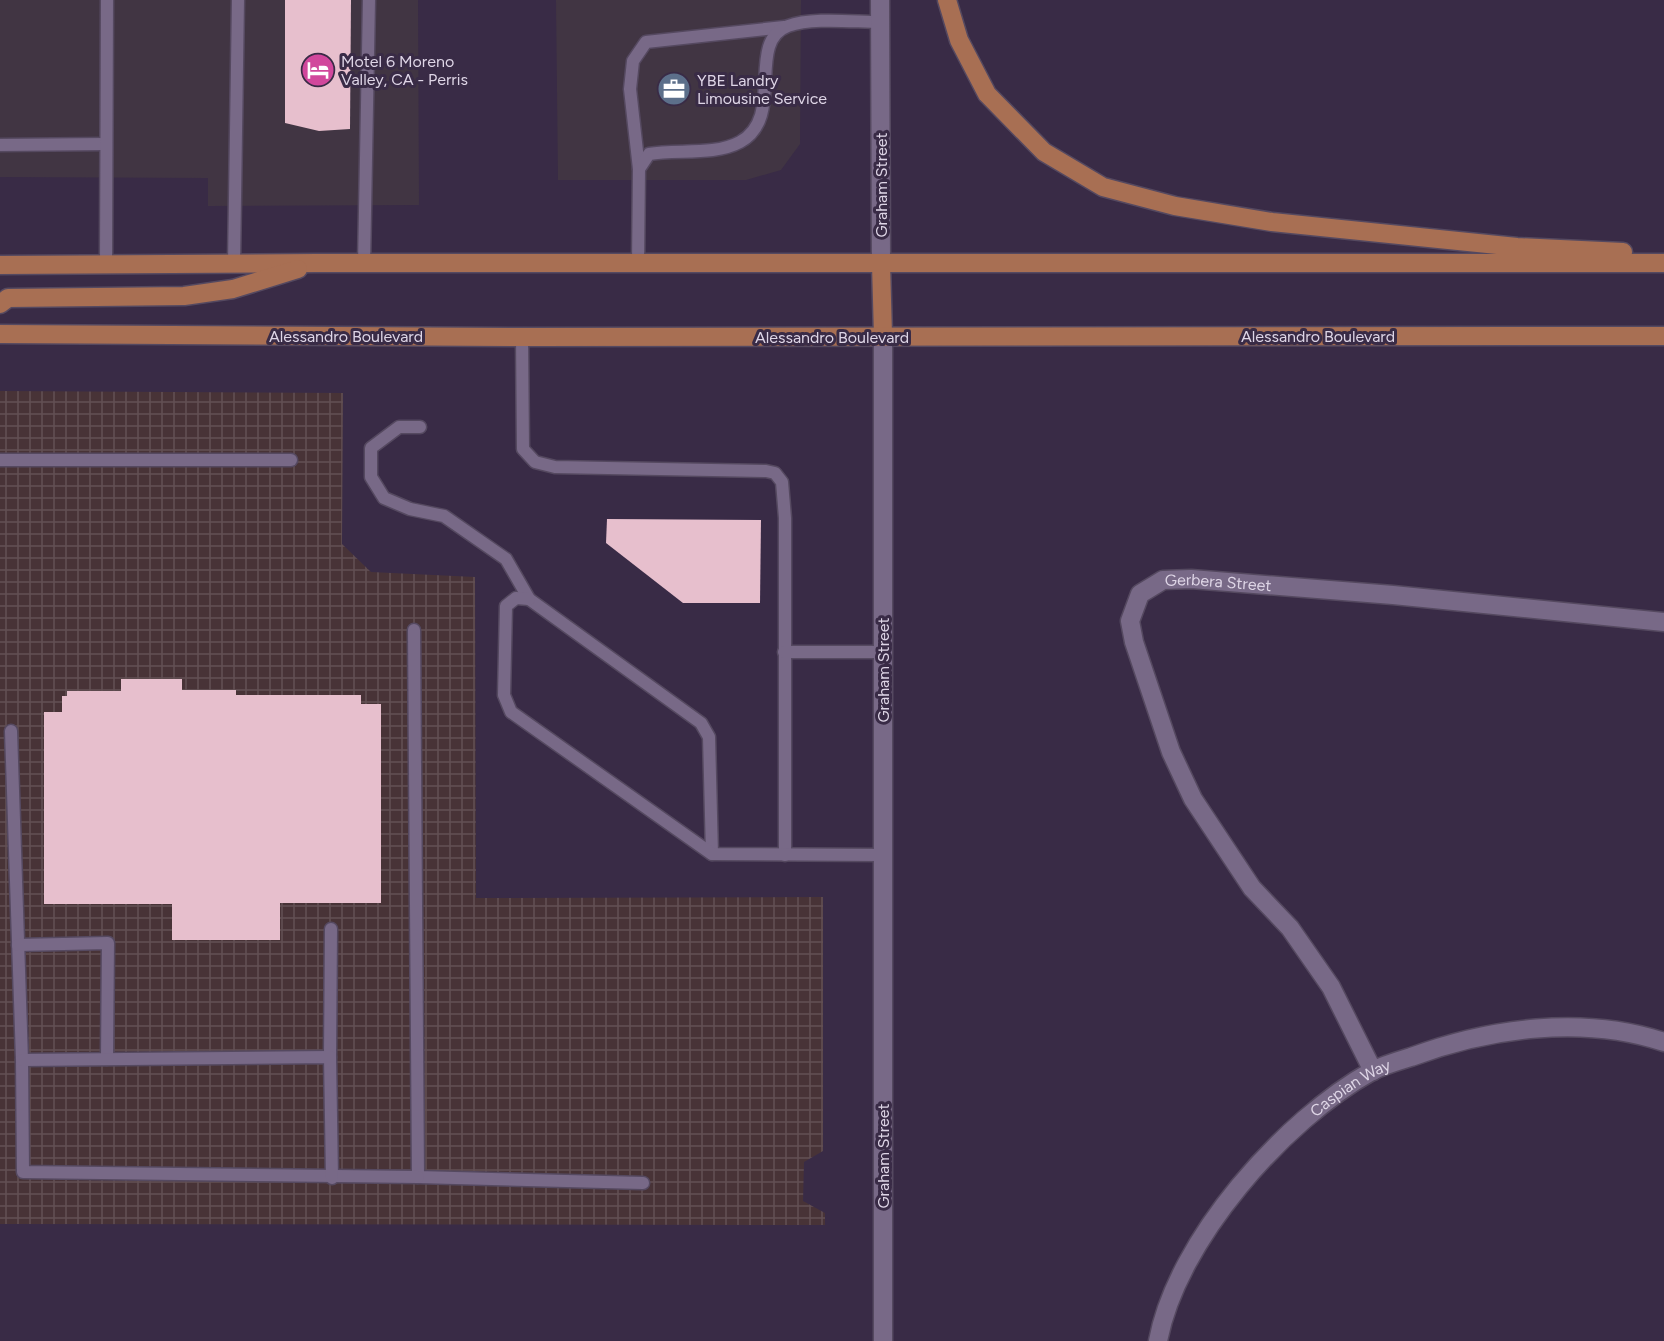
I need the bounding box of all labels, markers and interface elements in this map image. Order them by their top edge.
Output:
hotel icon: Motel 6 Moreno Valley, CA - Perris [300,52,336,88]
place label: Motel 6 Moreno Valley, CA - Perris [341,52,468,89]
office icon: YBE Landry Limousine Service [656,71,692,107]
place label: YBE Landry Limousine Service [697,71,827,108]
street label: Graham Street [872,132,891,238]
street label: Alessandro Boulevard [269,327,423,346]
street label: Alessandro Boulevard [1241,327,1395,346]
street label: Alessandro Boulevard [755,328,909,347]
street label: Gerbera Street [1164,570,1272,595]
street label: Graham Street [874,617,893,723]
street label: Caspian Way [1306,1055,1394,1121]
street label: Graham Street [874,1103,893,1209]

